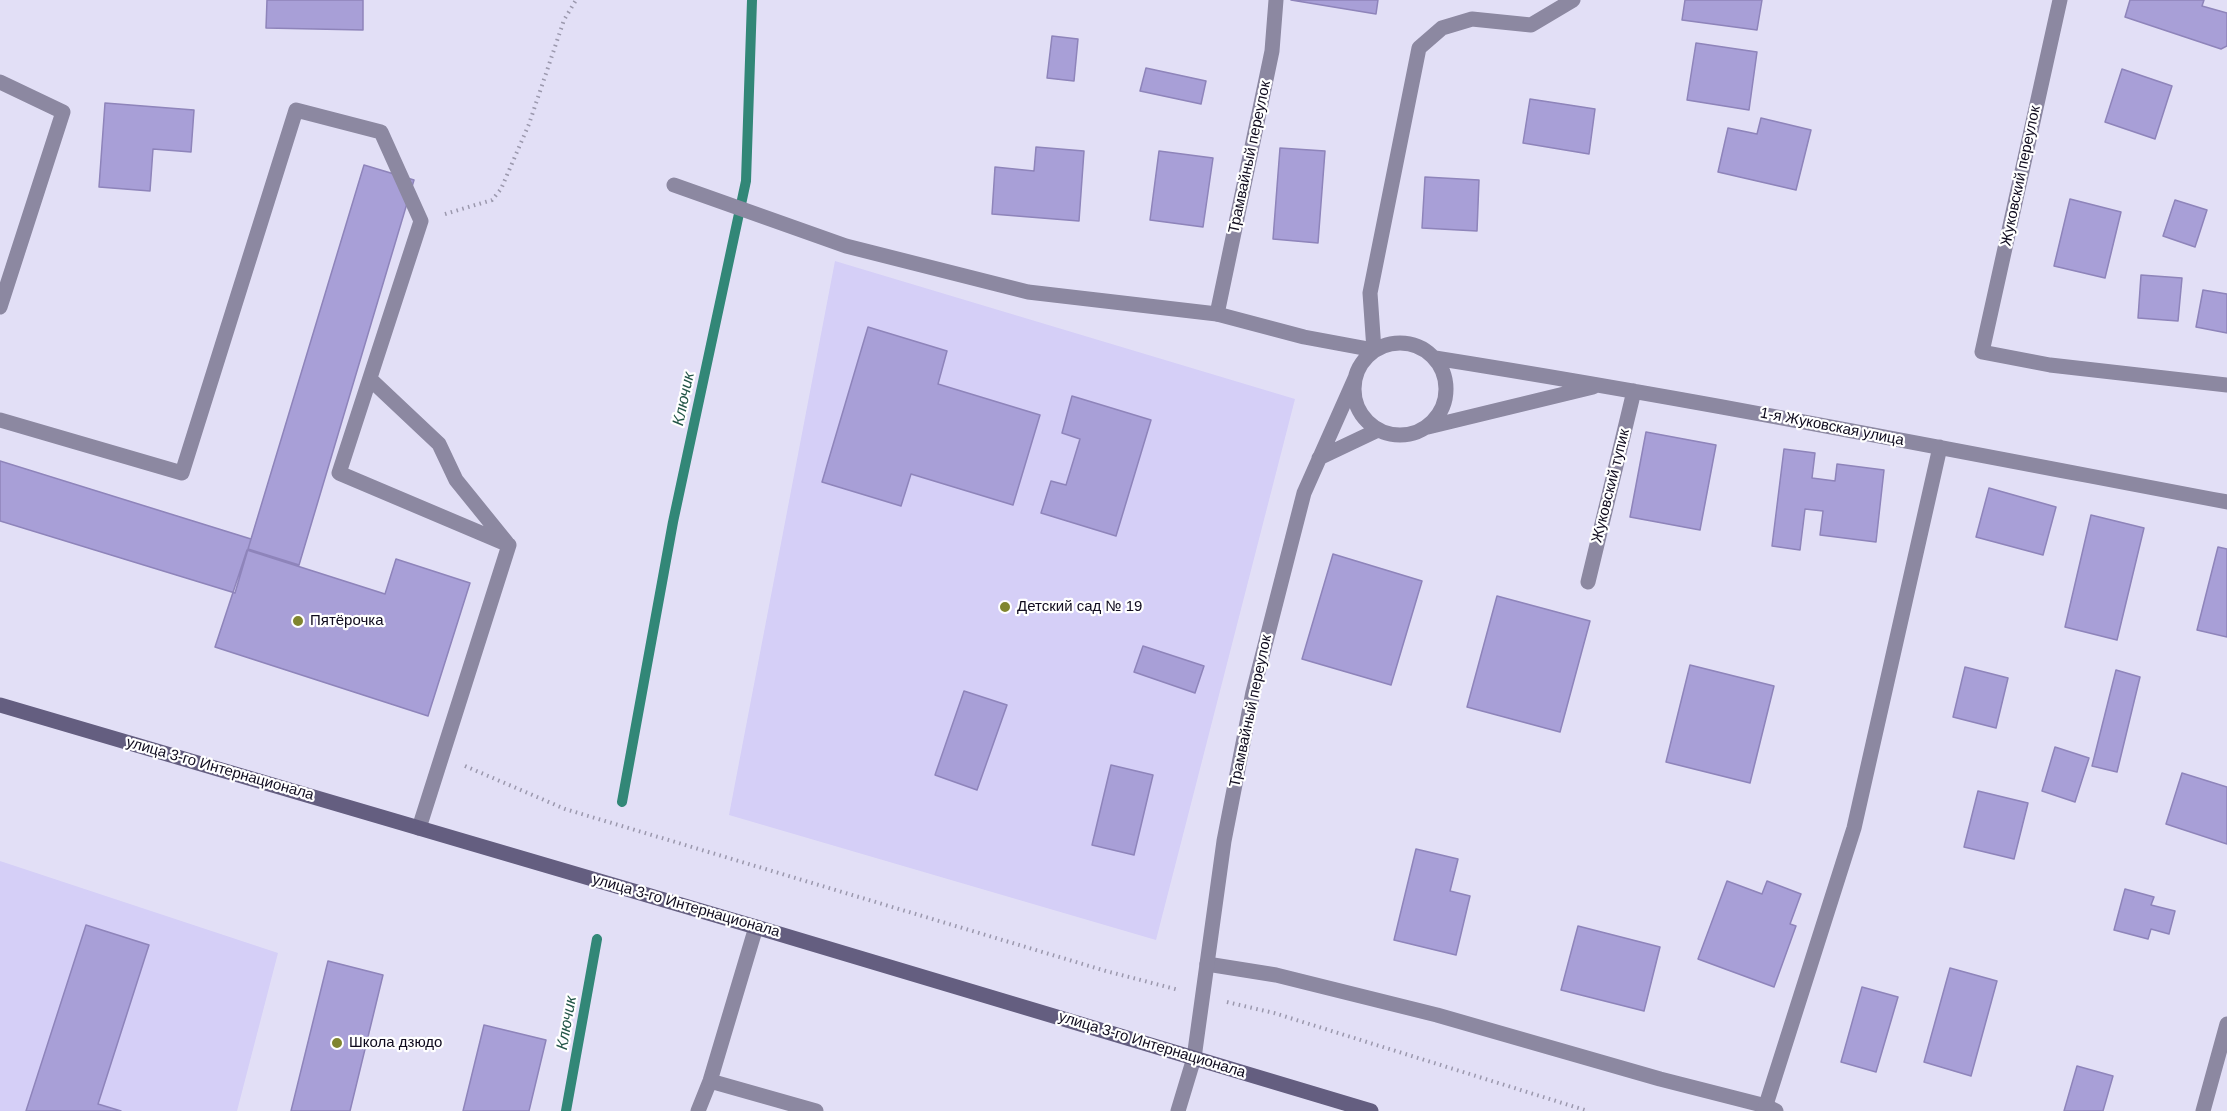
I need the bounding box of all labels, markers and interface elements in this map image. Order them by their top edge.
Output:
street label: Трамвайный переулок [1225,79,1275,235]
street label: Жуковский переулок [1997,104,2045,248]
water label: Ключик [669,370,699,428]
street label: 1-я Жуковская улица [1759,404,1905,450]
street label: Жуковский тупик [1588,427,1634,545]
place label: Детский сад № 19 [1017,598,1142,616]
marker: Детский сад № 19 [998,600,1012,614]
place label: Пятёрочка [310,612,384,630]
marker: Пятёрочка [291,614,305,628]
street label: Трамвайный переулок [1226,633,1276,789]
street label: улица 3-го Интернационала [124,734,316,804]
street label: улица 3-го Интернационала [590,871,782,941]
water label: Ключик [553,994,581,1052]
street label: улица 3-го Интернационала [1056,1008,1248,1082]
place label: Школа дзюдо [349,1034,442,1052]
marker: Школа дзюдо [330,1036,344,1050]

